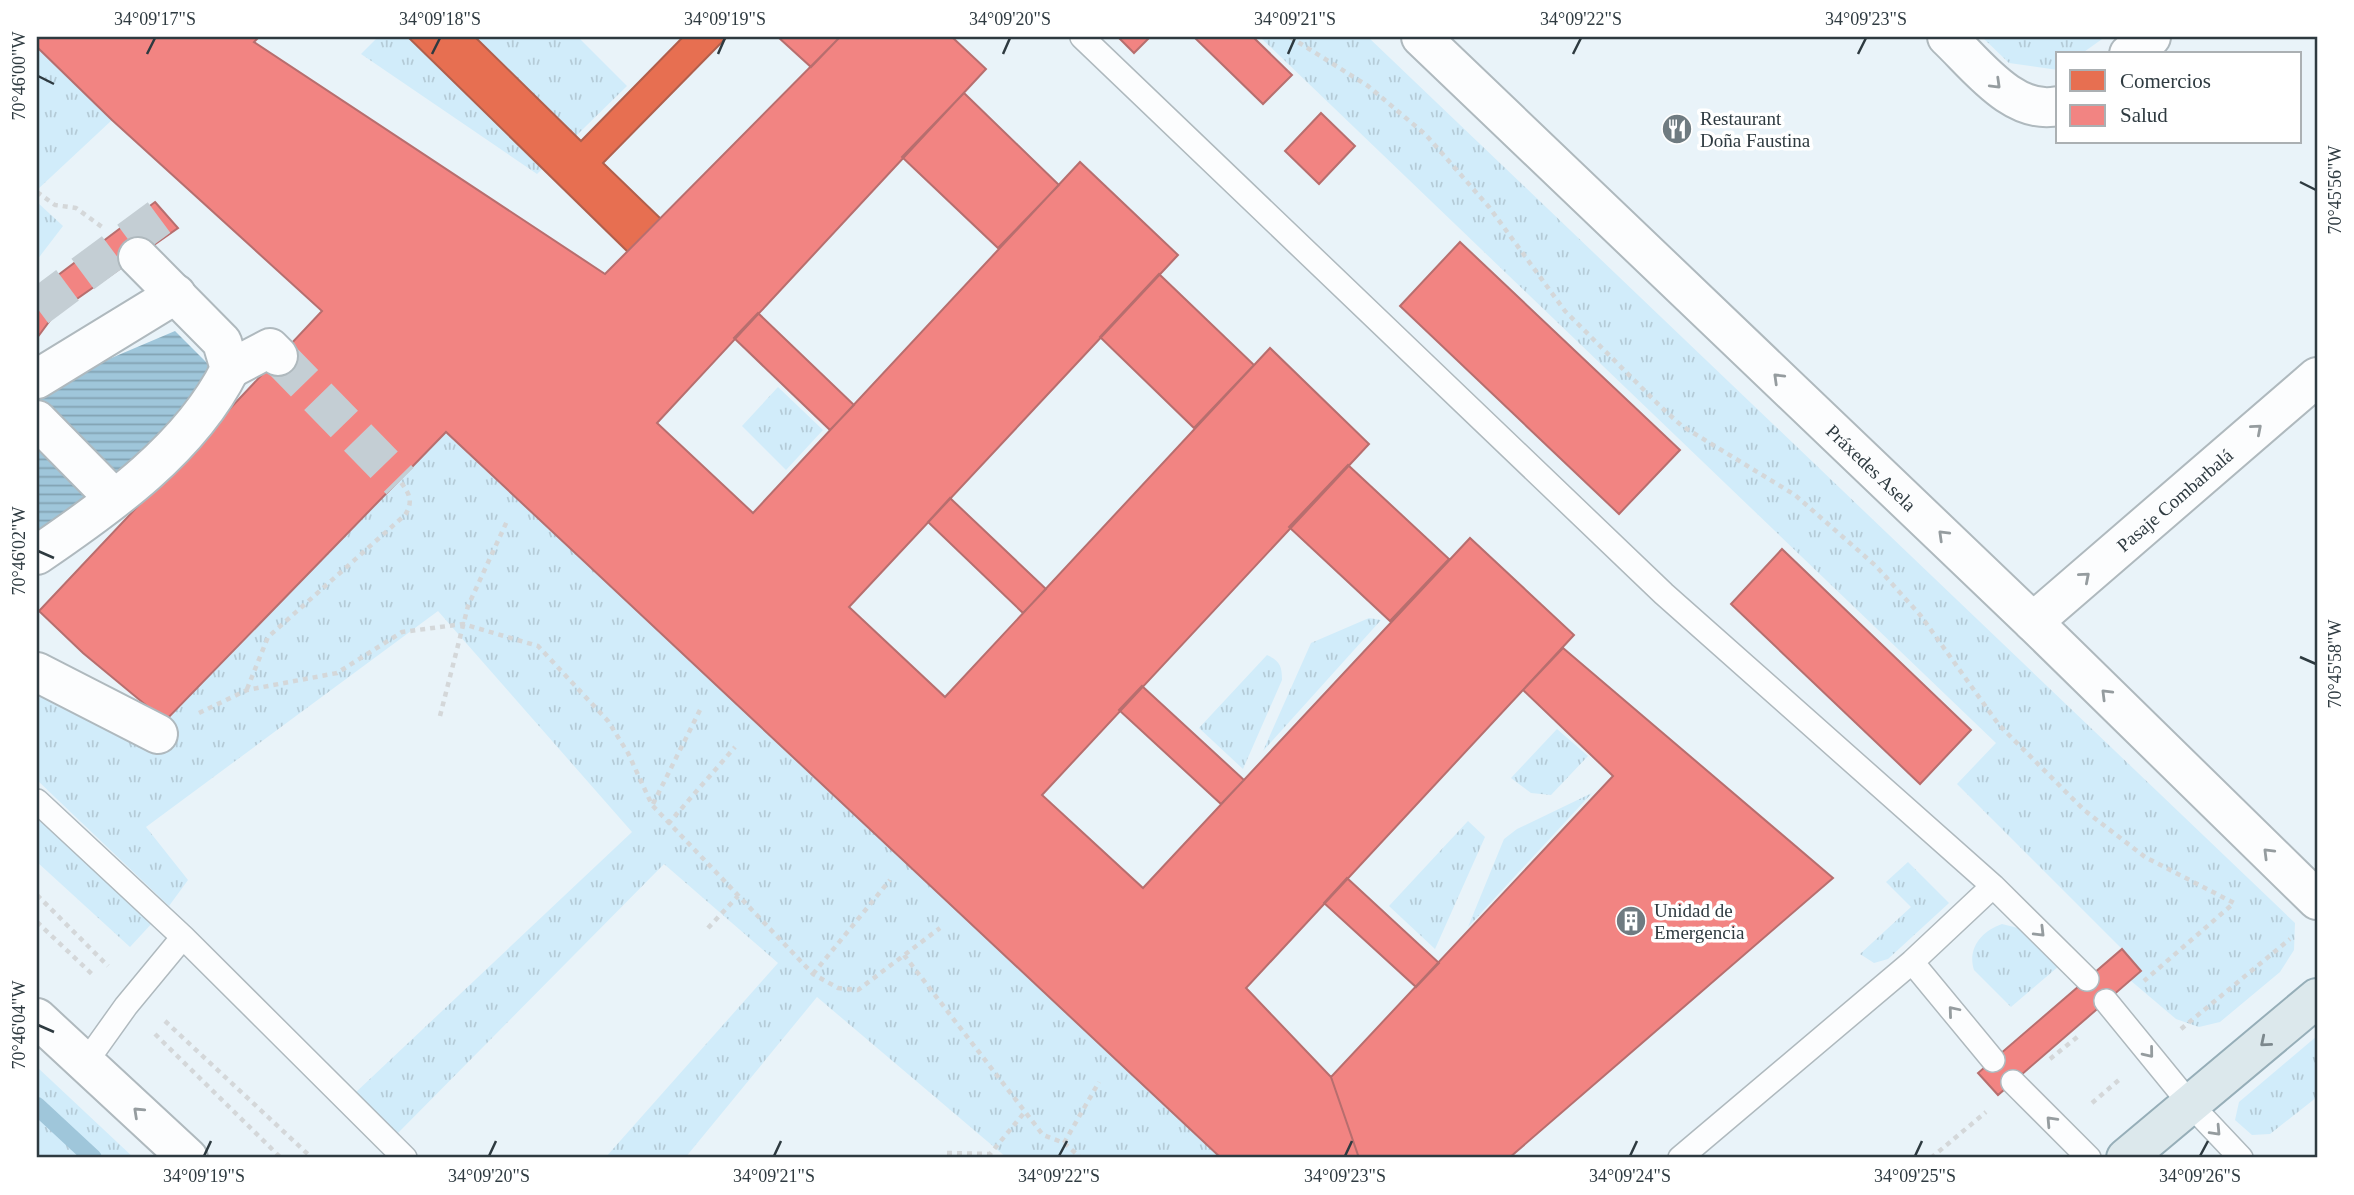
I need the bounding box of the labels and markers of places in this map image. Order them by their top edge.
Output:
place label: Restaurant Doña Faustina [1700,108,1811,151]
restaurant icon: Restaurant Doña Faustina [1660,112,1694,146]
place label: Unidad de Emergencia [1654,900,1745,943]
building icon: Unidad de Emergencia [1614,904,1648,938]

